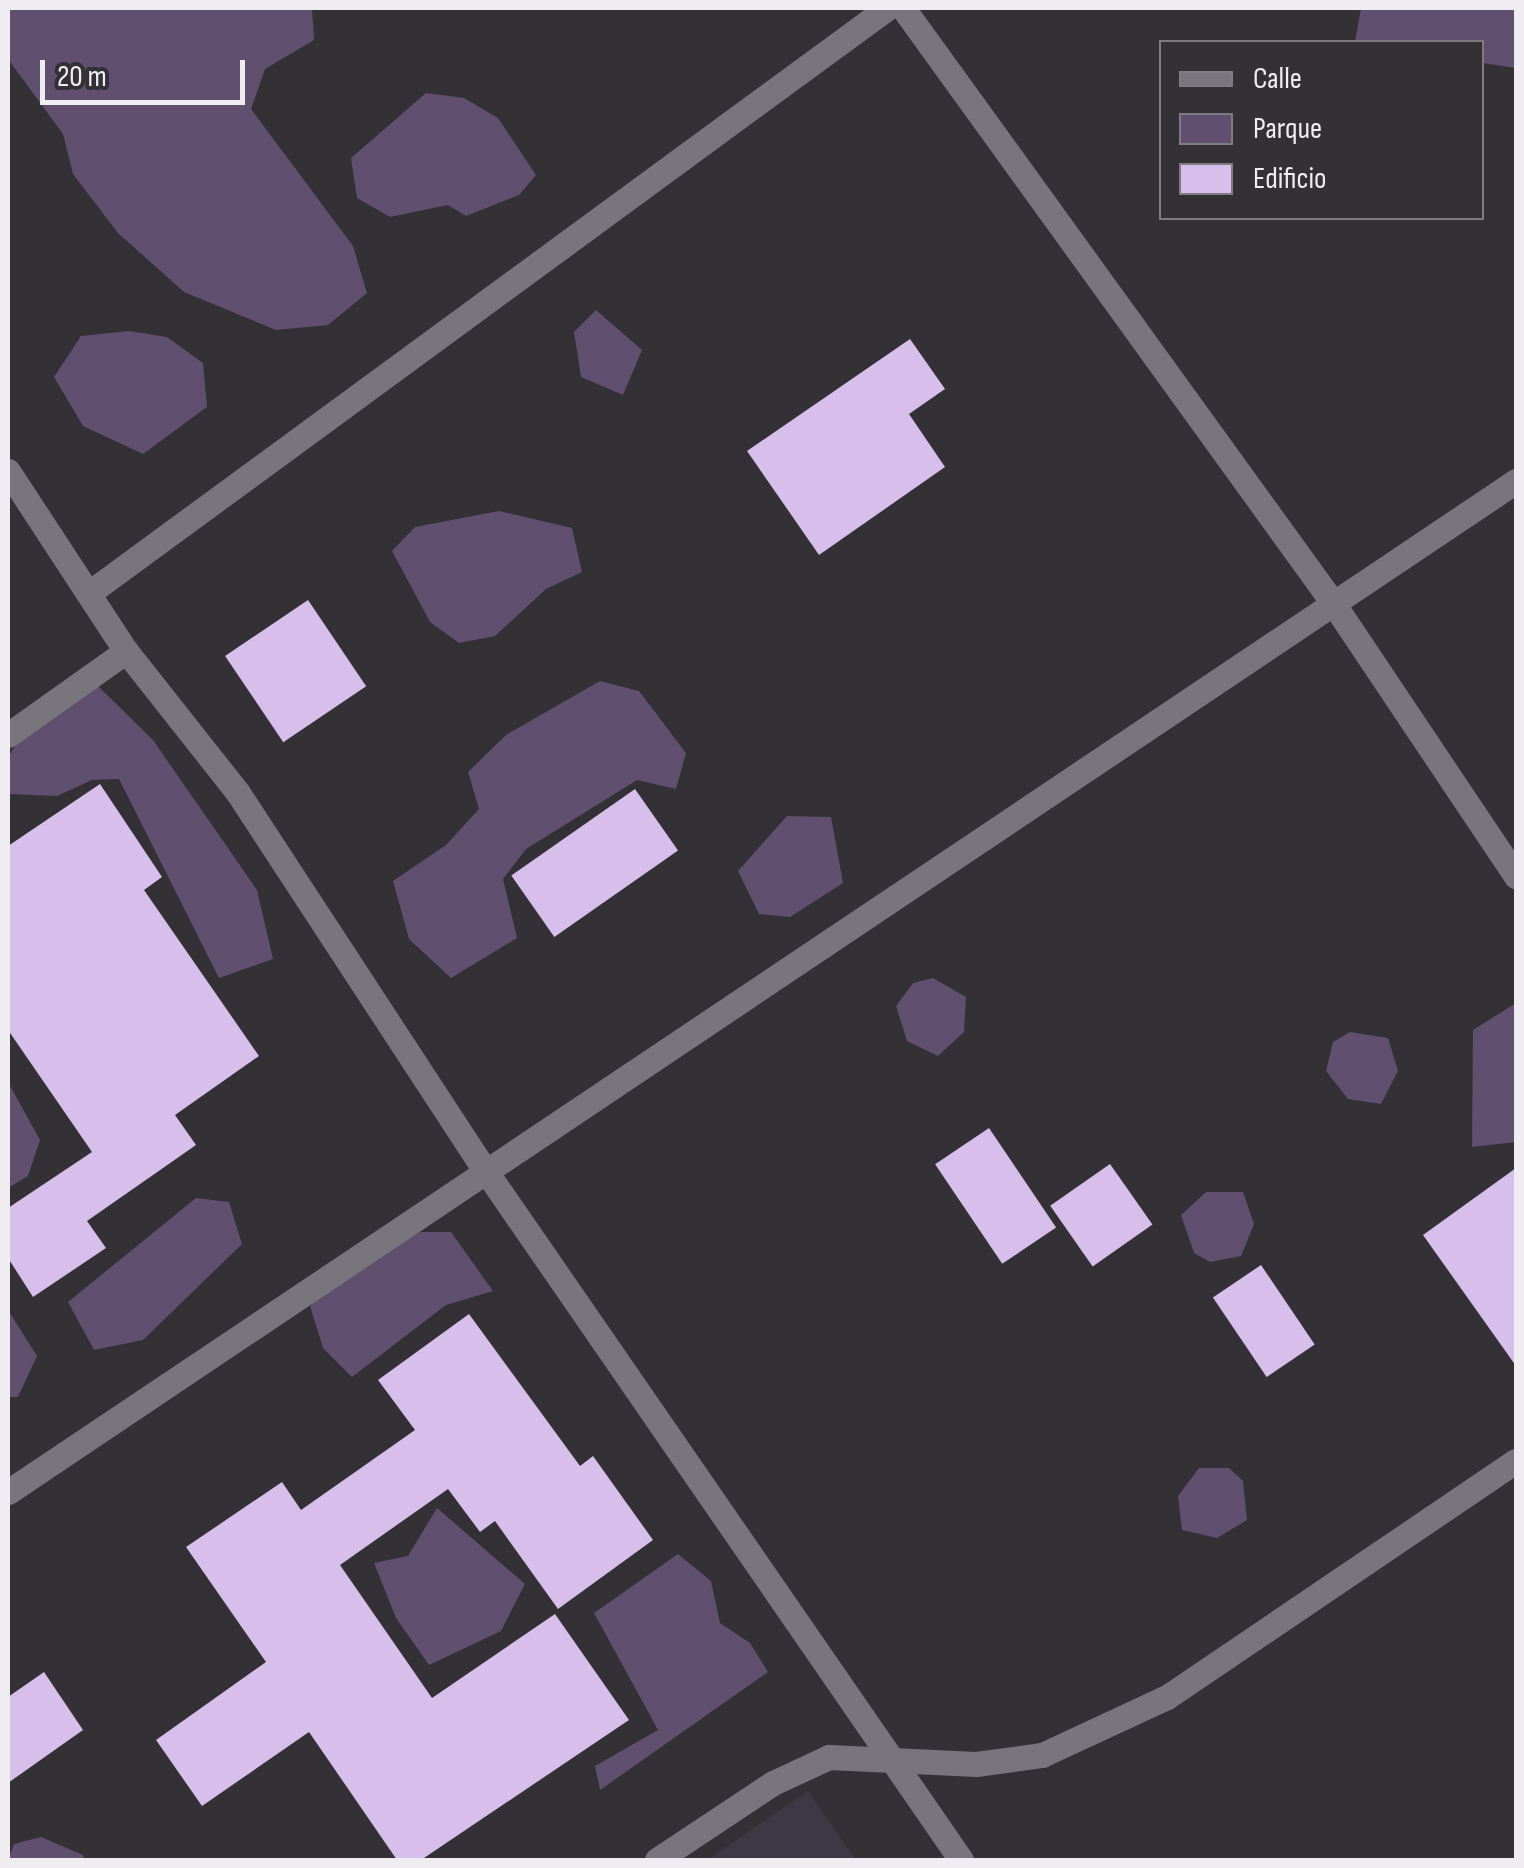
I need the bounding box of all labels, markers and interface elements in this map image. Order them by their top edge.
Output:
scale bar [45,40,250,102]
legend [1159,40,1484,220]
text: 20 m [57,59,107,95]
text: Calle [1253,61,1302,97]
text: Parque [1253,111,1322,147]
text: Edificio [1253,161,1326,197]

